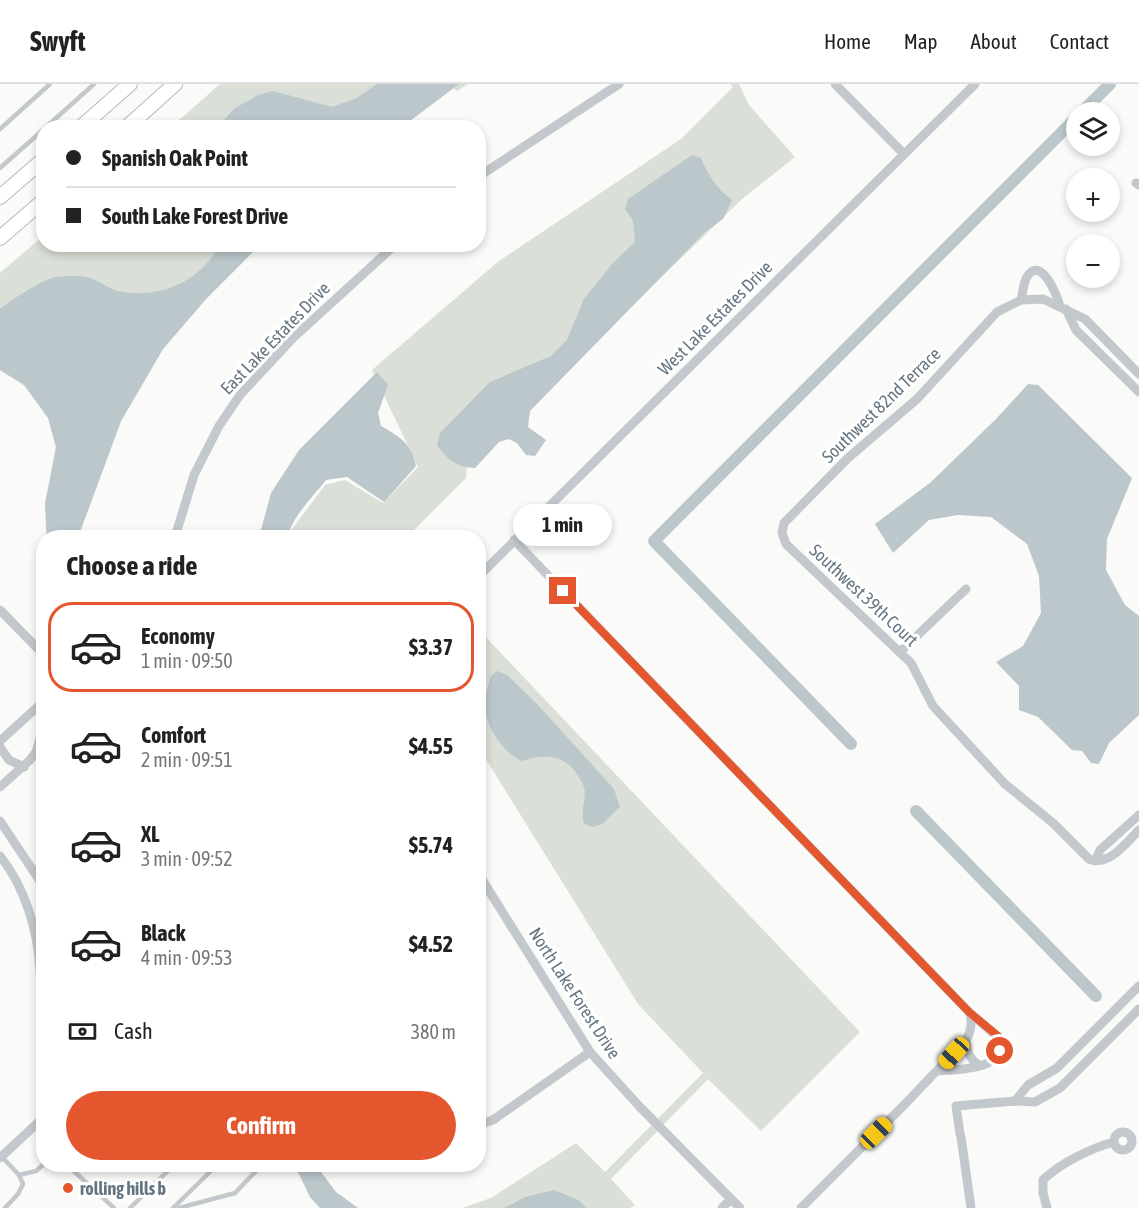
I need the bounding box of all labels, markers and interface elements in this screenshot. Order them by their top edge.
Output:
text: Swyft [30,25,86,57]
text: Home [824,29,871,53]
text: Map [904,29,938,53]
text: About [971,29,1017,53]
text: Contact [1050,29,1109,53]
map controls [1066,102,1120,288]
button: layers [1066,102,1120,156]
text: Spanish Oak Point [102,145,248,171]
button: + [1066,168,1120,222]
text: South Lake Forest Drive [102,203,288,229]
button: − [1066,234,1120,288]
street label: West Lake Estates Drive [654,257,776,379]
street label: East Lake Estates Drive [216,277,334,399]
street label: Southwest 82nd Terrace [817,343,945,467]
callout: 1 min [514,504,612,546]
text: 1 min [542,513,583,536]
street label: Southwest 39th Court [806,539,922,651]
text: Choose a ride [66,550,198,581]
route end [549,577,576,604]
icon: car [69,620,123,674]
text: Economy [141,623,215,649]
text: $3.37 [409,634,453,660]
text: 1 min · 09:50 [141,649,233,672]
icon: car [69,719,123,773]
text: Comfort [141,722,206,748]
text: $4.55 [409,733,453,759]
text: 2 min · 09:51 [141,748,233,771]
icon: car [69,818,123,872]
text: XL [141,821,159,847]
text: $5.74 [409,832,453,858]
text: 3 min · 09:52 [141,847,233,870]
icon: car [69,917,123,971]
text: Black [141,920,185,946]
street label: North Lake Forest Drive [525,924,625,1062]
text: $4.52 [409,931,453,957]
text: 4 min · 09:53 [141,946,233,969]
icon: cash [66,1015,99,1048]
text: Cash [114,1018,153,1044]
text: 380 m [411,1020,456,1043]
car [935,1034,973,1072]
route start [986,1037,1013,1064]
button: Confirm [66,1091,456,1160]
car [857,1114,895,1152]
place label: rolling hills b [80,1178,166,1199]
marker: rolling hills b [61,1181,75,1195]

